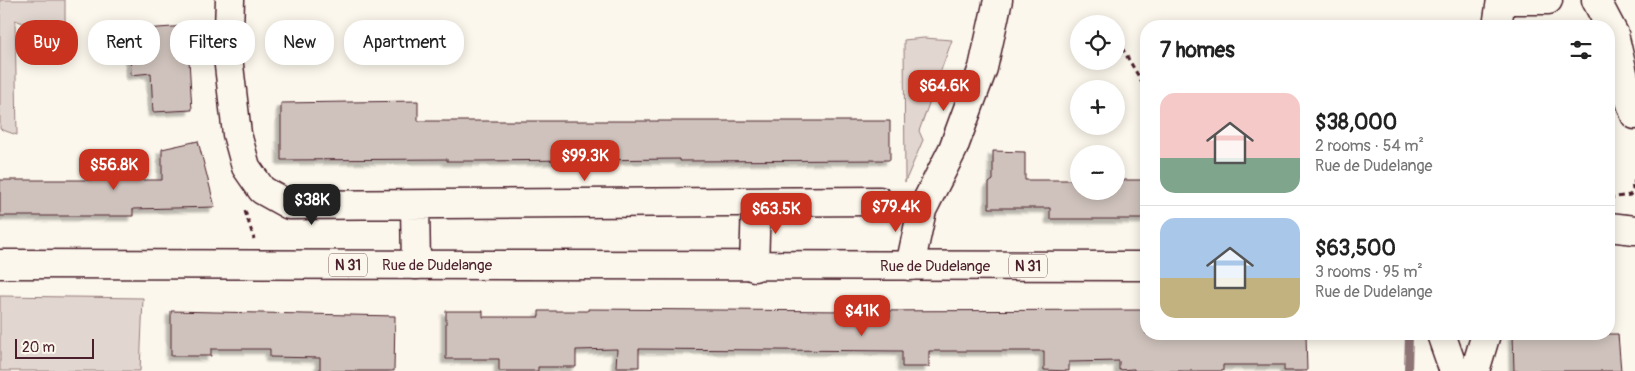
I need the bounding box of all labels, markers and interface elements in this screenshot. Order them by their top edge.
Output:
map controls [1070,15,1125,200]
button: locate [1070,15,1125,70]
chip: Buy [15,20,78,65]
chip: Rent [88,20,160,65]
chip: Filters [170,20,255,65]
chip: New [265,20,334,65]
chip: Apartment [344,20,464,65]
icon: filters [1567,36,1595,64]
text: 7 homes [1160,37,1235,64]
pin: $64.6K [903,70,985,112]
text: $64.6K [919,76,969,96]
button: + [1070,80,1125,135]
text: $38,000 [1315,109,1397,136]
icon: home [1200,113,1260,173]
text: 2 rooms · 54 m² [1315,136,1424,156]
pin: $99.3K [544,140,626,182]
button: − [1070,145,1125,200]
text: $99.3K [561,146,609,166]
pin: $56.8K [73,148,155,191]
text: $56.8K [90,155,138,175]
text: Rue de Dudelange [1315,156,1432,176]
pin: $38K [282,184,342,226]
text: $38K [294,190,330,210]
pin: $79.4K [855,190,937,233]
pin: $63.5K [735,192,817,235]
text: $79.4K [872,197,920,217]
text: $63.5K [752,199,800,219]
text: $63,500 [1315,235,1396,262]
icon: home [1200,238,1260,298]
road number: N 31 [329,254,367,276]
road number: N 31 [1009,255,1047,278]
street label: Rue de Dudelange [382,256,493,275]
street label: Rue de Dudelange [880,257,991,276]
text: 3 rooms · 95 m² [1315,262,1423,282]
text: Rue de Dudelange [1315,282,1432,302]
pin: $41K [832,294,892,337]
text: $41K [845,301,879,321]
scale bar [15,336,94,359]
text: 20 m [22,339,55,356]

